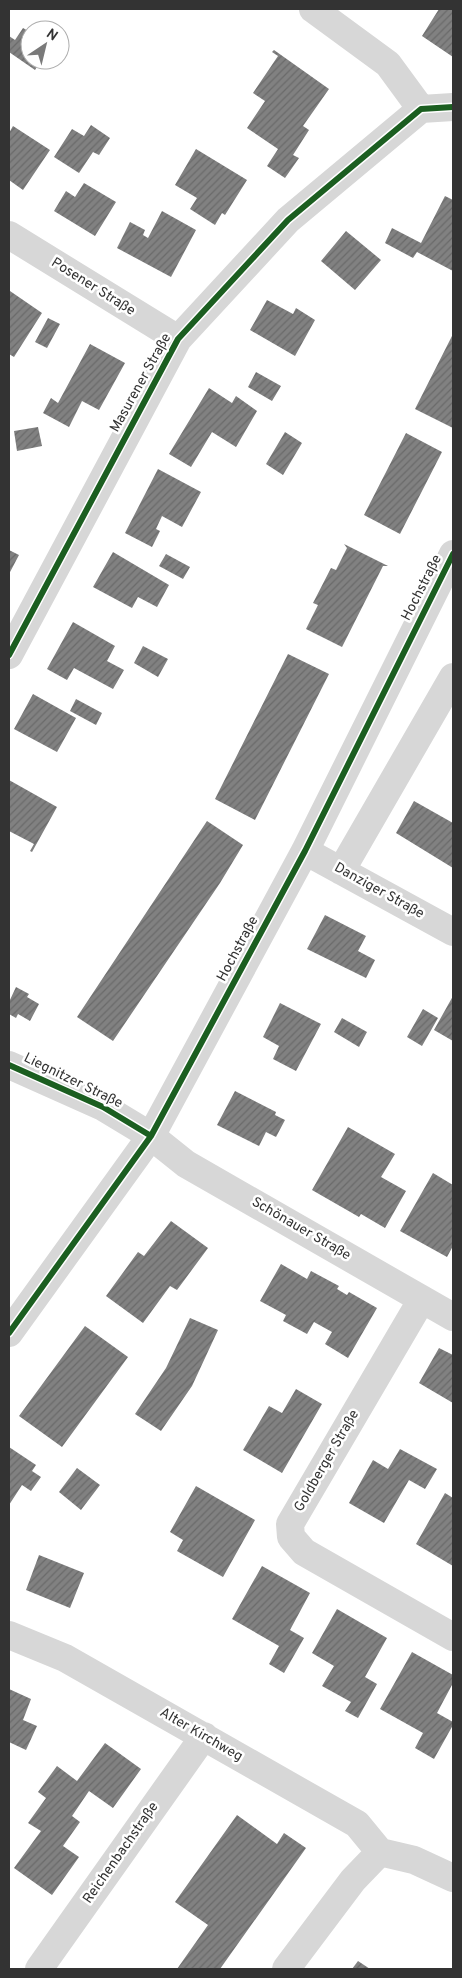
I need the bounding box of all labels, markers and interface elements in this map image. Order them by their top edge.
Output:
north arrow [20,20,70,70]
text: N [43,26,61,45]
street label: Posener Straße [48,254,138,320]
street label: Masurener Straße [107,330,175,436]
street label: Hochstraße [398,552,446,624]
street label: Danziger Straße [331,859,427,923]
street label: Hochstraße [214,913,262,985]
street label: Liegnitzer Straße [21,1050,125,1112]
street label: Schönauer Straße [248,1194,354,1264]
street label: Goldberger Straße [291,1407,363,1515]
street label: Alter Kirchweg [157,1704,245,1766]
street label: Reichenbachstraße [80,1799,162,1907]

